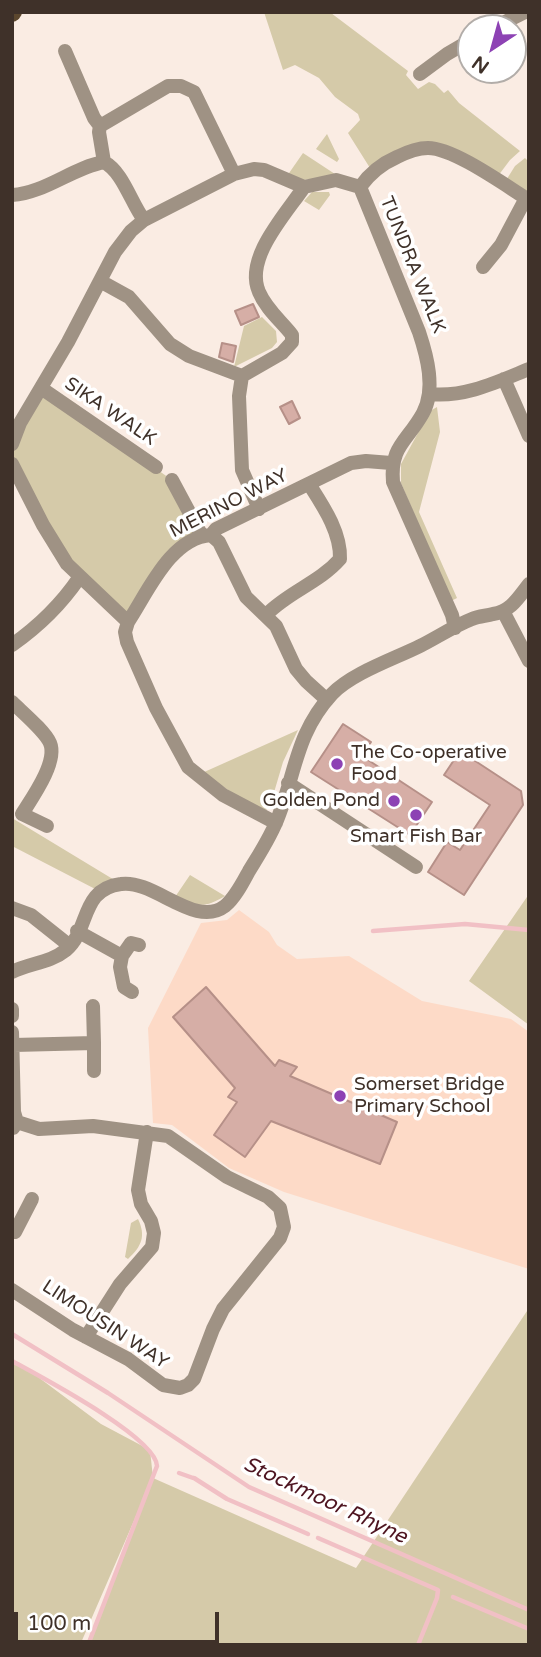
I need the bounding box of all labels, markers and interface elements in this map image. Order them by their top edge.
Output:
north arrow [457,14,527,84]
text: N [468,51,493,78]
street label: TUNDRA WALK [374,193,450,337]
street label: SIKA WALK [60,373,160,451]
street label: MERINO WAY [166,464,292,544]
place label: The Co-operative Food [351,742,507,786]
marker: The Co-operative Food [329,756,345,772]
place label: Golden Pond [262,790,380,812]
marker: Golden Pond [386,793,402,809]
marker: Smart Fish Bar [408,807,424,823]
place label: Smart Fish Bar [350,826,482,848]
place label: Somerset Bridge Primary School [354,1074,505,1118]
marker: Somerset Bridge Primary School [332,1088,348,1104]
street label: LIMOUSIN WAY [37,1276,173,1374]
water label: Stockmoor Rhyne [239,1452,411,1550]
scale bar [18,1598,222,1642]
text: 100 m [27,1611,91,1636]

